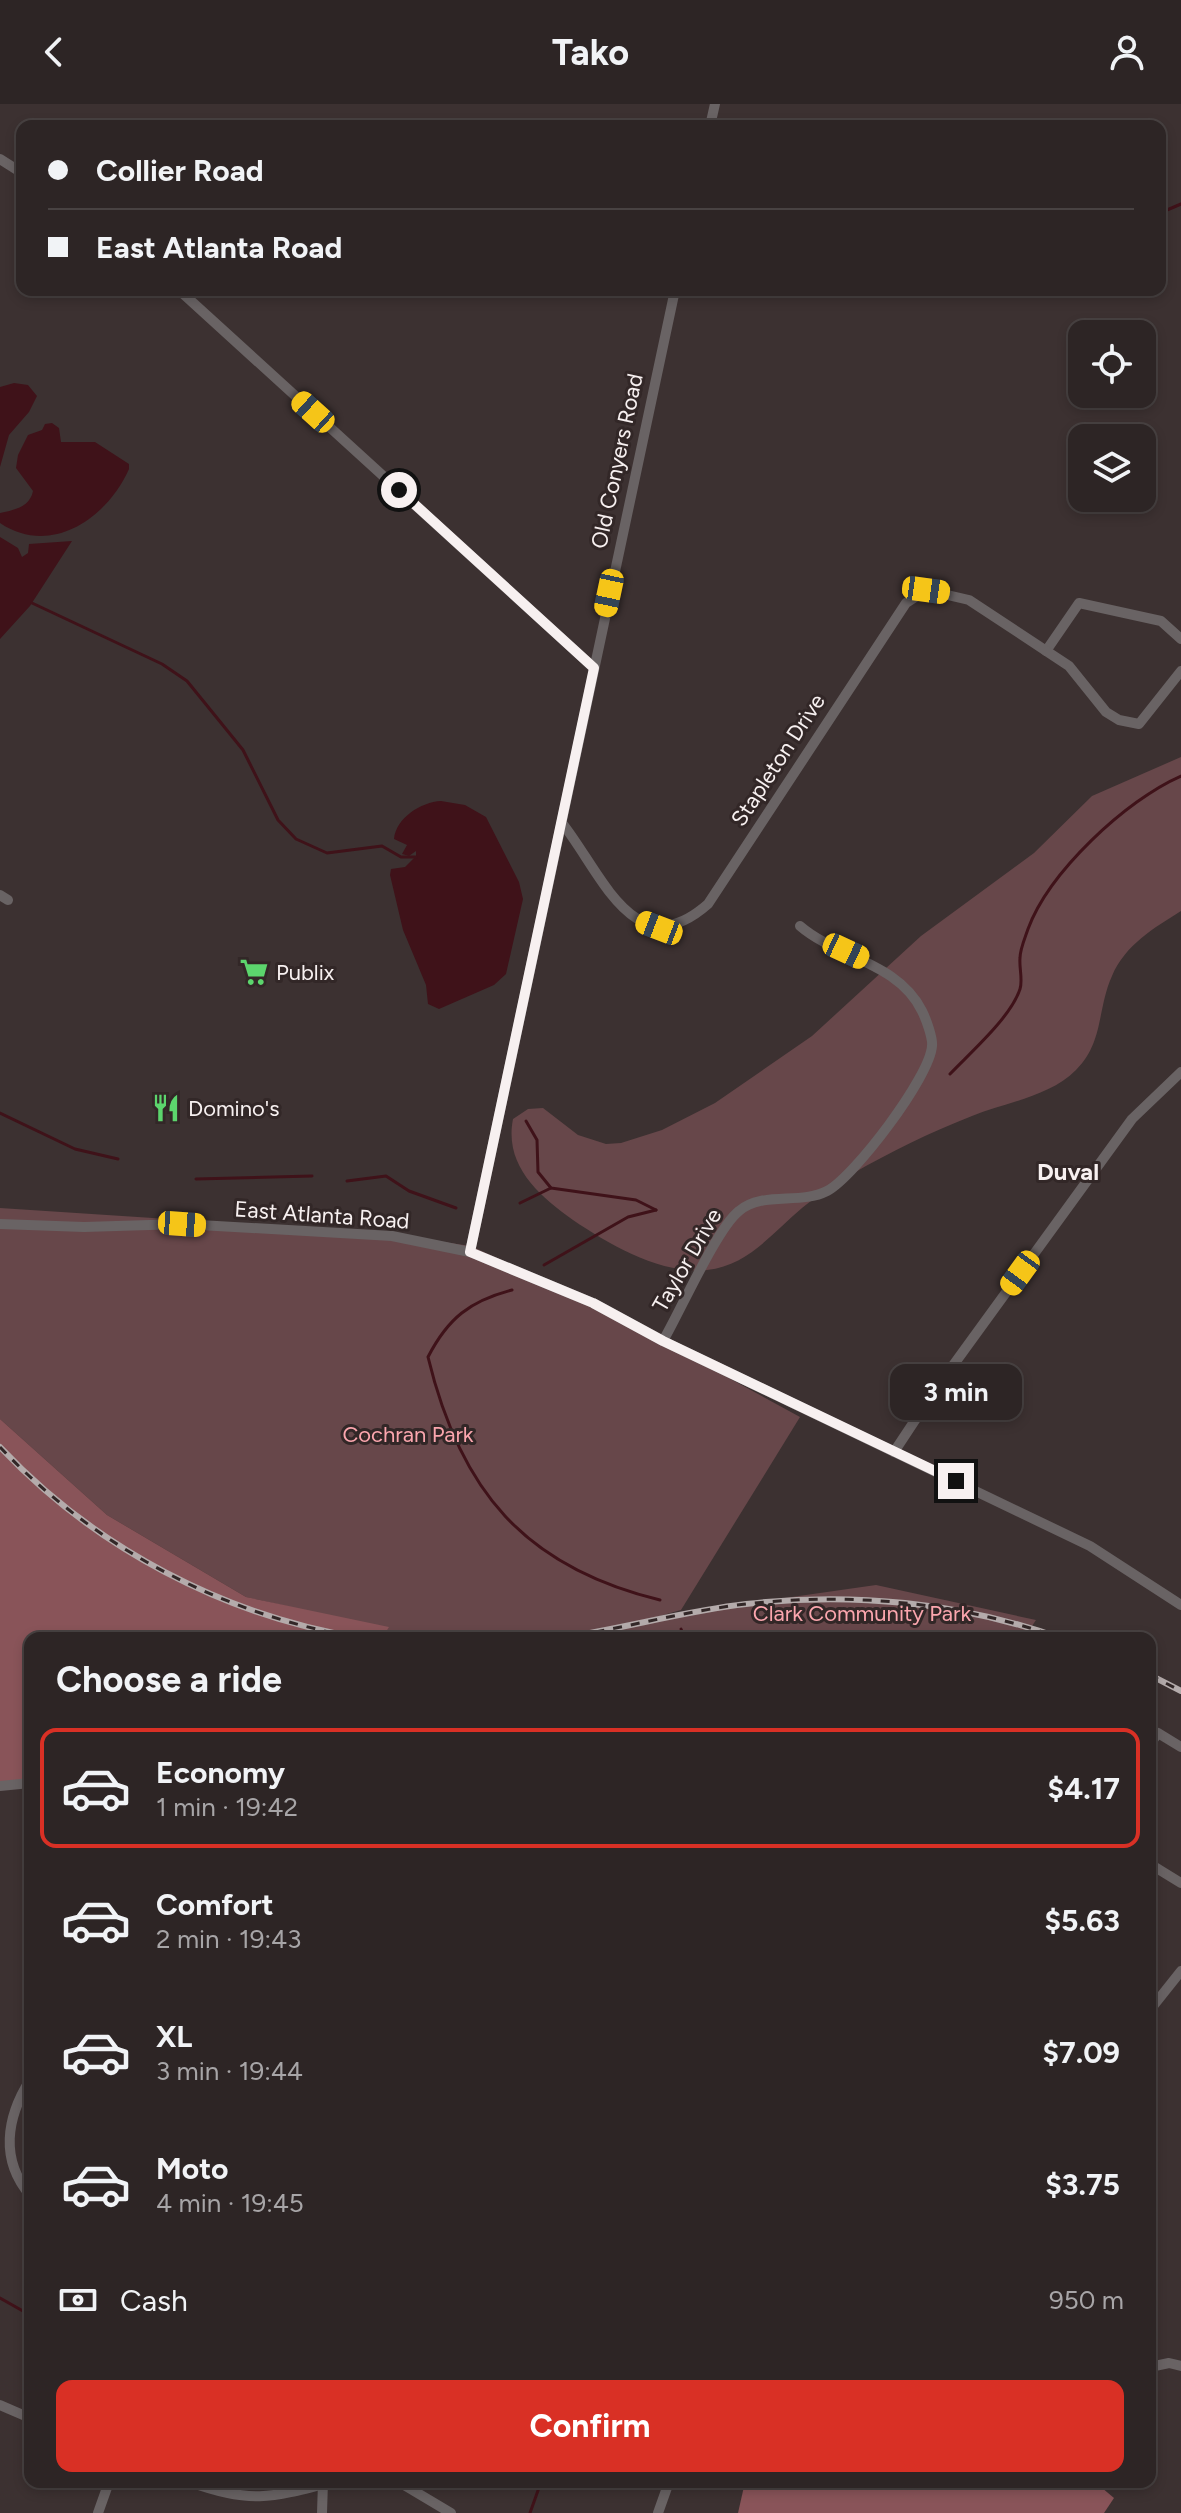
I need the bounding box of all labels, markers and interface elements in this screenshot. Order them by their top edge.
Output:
icon: back [32,30,76,74]
icon: person [1105,30,1149,74]
text: Tako [552,31,629,74]
text: Collier Road [96,152,264,189]
text: East Atlanta Road [96,229,342,266]
map controls [1068,320,1156,512]
button: locate [1068,320,1156,408]
street label: Old Conyers Road [585,371,649,551]
car [287,387,339,437]
button: layers [1068,424,1156,512]
route start [381,472,417,508]
car [592,567,626,619]
car [901,575,951,605]
street label: Stapleton Drive [725,689,831,831]
car [632,908,686,948]
car [819,930,873,972]
supermarket icon: Publix [239,957,269,987]
place label: Publix [276,959,335,986]
restaurant icon: Domino's [151,1093,181,1123]
place label: Domino's [188,1095,279,1122]
district label: Duval [1037,1157,1099,1186]
street label: East Atlanta Road [234,1195,410,1235]
street label: Taylor Drive [647,1204,727,1316]
car [157,1210,207,1238]
car [996,1247,1044,1299]
callout: 3 min [890,1365,1022,1421]
text: 3 min [924,1376,988,1408]
park label: Cochran Park [342,1421,474,1448]
route end [938,1463,974,1499]
park label: Clark Community Park [753,1600,972,1627]
text: Choose a ride [56,1658,282,1701]
icon: car [60,1752,132,1824]
text: Economy [156,1754,285,1791]
text: $4.17 [1048,1770,1120,1807]
text: 1 min · 19:42 [156,1791,298,1823]
icon: car [60,1884,132,1956]
text: Comfort [156,1886,274,1923]
text: $5.63 [1044,1902,1120,1939]
text: 2 min · 19:43 [156,1923,301,1955]
icon: car [60,2016,132,2088]
text: XL [156,2018,192,2055]
text: $7.09 [1042,2034,1120,2071]
text: 3 min · 19:44 [156,2055,303,2087]
icon: car [60,2148,132,2220]
text: Moto [156,2150,228,2187]
text: $3.75 [1045,2166,1120,2203]
text: 4 min · 19:45 [156,2187,304,2219]
icon: cash [56,2278,100,2322]
text: Cash [120,2282,188,2319]
text: 950 m [1049,2284,1124,2316]
button: Confirm [56,2380,1124,2472]

